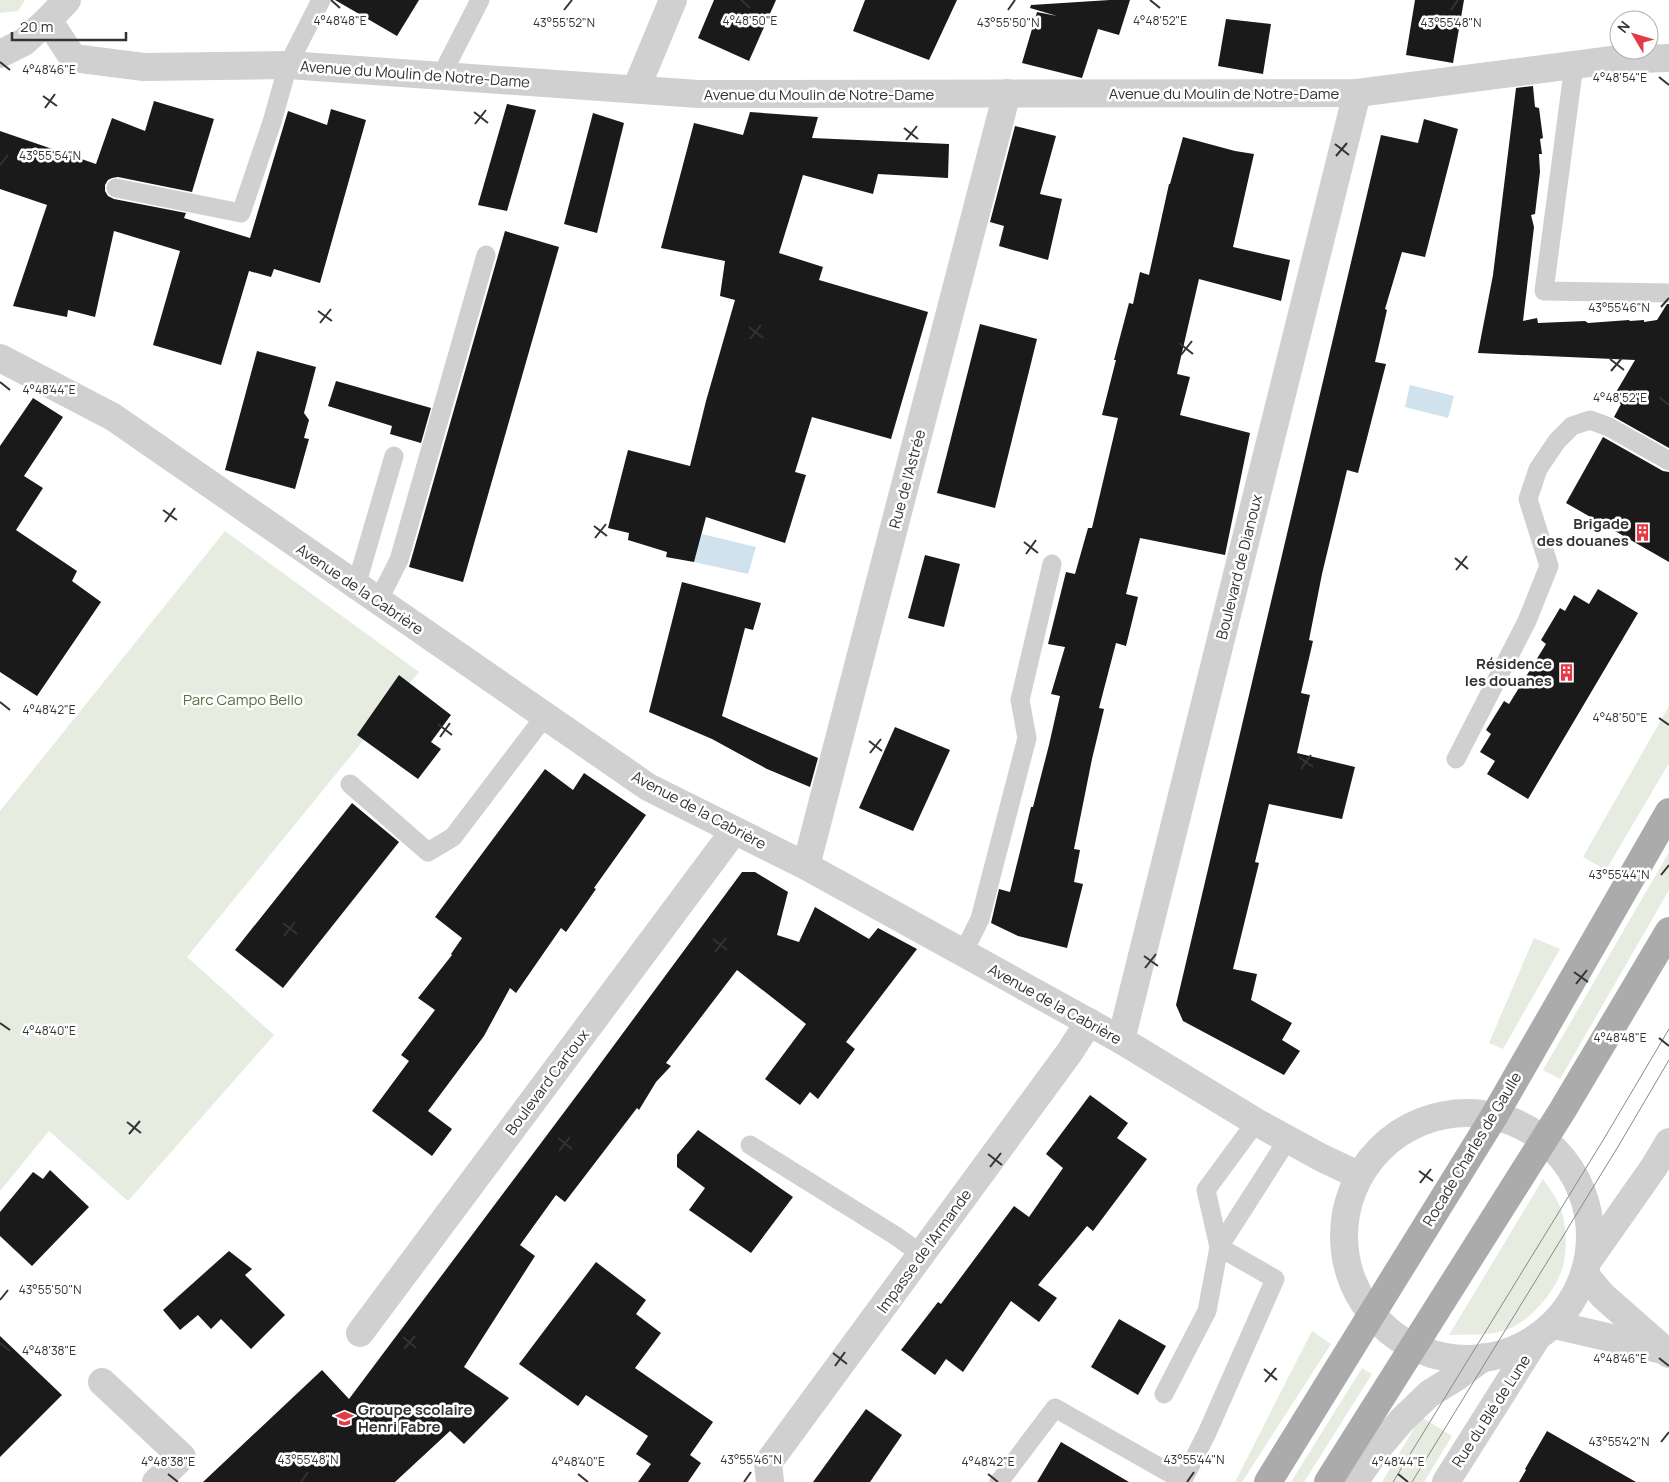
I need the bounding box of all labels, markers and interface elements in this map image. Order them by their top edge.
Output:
scale bar [12,10,126,42]
north arrow [1609,10,1659,60]
text: 4°48'48"E [313,12,367,29]
text: 4°48'50"E [723,12,778,29]
text: 4°48'52"E [1133,12,1187,29]
text: 43°55'52"N [533,14,595,31]
text: 43°55'50"N [977,14,1039,31]
text: 43°55'48"N [1420,14,1482,31]
text: 20 m [20,16,53,37]
text: N [1613,17,1634,37]
street label: Avenue du Moulin de Notre-Dame [299,55,531,93]
text: 4°48'46"E [22,61,76,78]
text: 4°48'54"E [1593,69,1647,86]
street label: Avenue du Moulin de Notre-Dame [1109,83,1339,104]
street label: Avenue du Moulin de Notre-Dame [704,84,934,105]
text: 43°55'54"N [19,147,81,164]
text: 43°55'46"N [1588,299,1650,316]
text: 4°48'44"E [22,381,76,398]
text: 4°48'52"E [1593,389,1647,406]
street label: Rue de l'Astrée [884,427,930,531]
street label: Boulevard de Dianoux [1211,492,1267,642]
place label: Brigade des douanes [1537,513,1629,551]
building icon: Brigade des douanes [1633,522,1653,542]
street label: Avenue de la Cabrière [292,538,428,640]
place label: Résidence les douanes [1465,653,1552,691]
building icon: Résidence les douanes [1556,662,1576,682]
park label: Parc Campo Bello [183,689,303,710]
text: 4°48'42"E [22,701,76,718]
text: 4°48'50"E [1593,709,1648,726]
street label: Avenue de la Cabrière [628,766,770,854]
text: 43°55'44"N [1589,866,1649,883]
street label: Avenue de la Cabrière [985,959,1126,1050]
text: 4°48'40"E [22,1022,76,1039]
street label: Boulevard Cartoux [500,1025,594,1139]
text: 4°48'48"E [1593,1029,1647,1046]
street label: Rocade Charles de Gaulle [1418,1068,1527,1230]
street label: Impasse de l'Armande [872,1185,976,1317]
text: 43°55'50"N [19,1281,81,1298]
text: 4°48'38"E [22,1342,76,1359]
street label: Rue du Blé de Lune [1447,1350,1535,1471]
text: 4°48'46"E [1593,1350,1647,1367]
place label: Groupe scolaire Henri Fabre [358,1399,472,1437]
school or university icon: Groupe scolaire Henri Fabre [334,1408,354,1428]
text: 43°55'42"N [1589,1433,1649,1450]
text: 43°55'48"N [277,1451,339,1468]
text: 43°55'46"N [720,1451,782,1468]
text: 43°55'44"N [1164,1451,1224,1468]
text: 4°48'38"E [141,1453,195,1470]
text: 4°48'40"E [551,1453,605,1470]
text: 4°48'42"E [961,1453,1015,1470]
text: 4°48'44"E [1371,1453,1425,1470]

